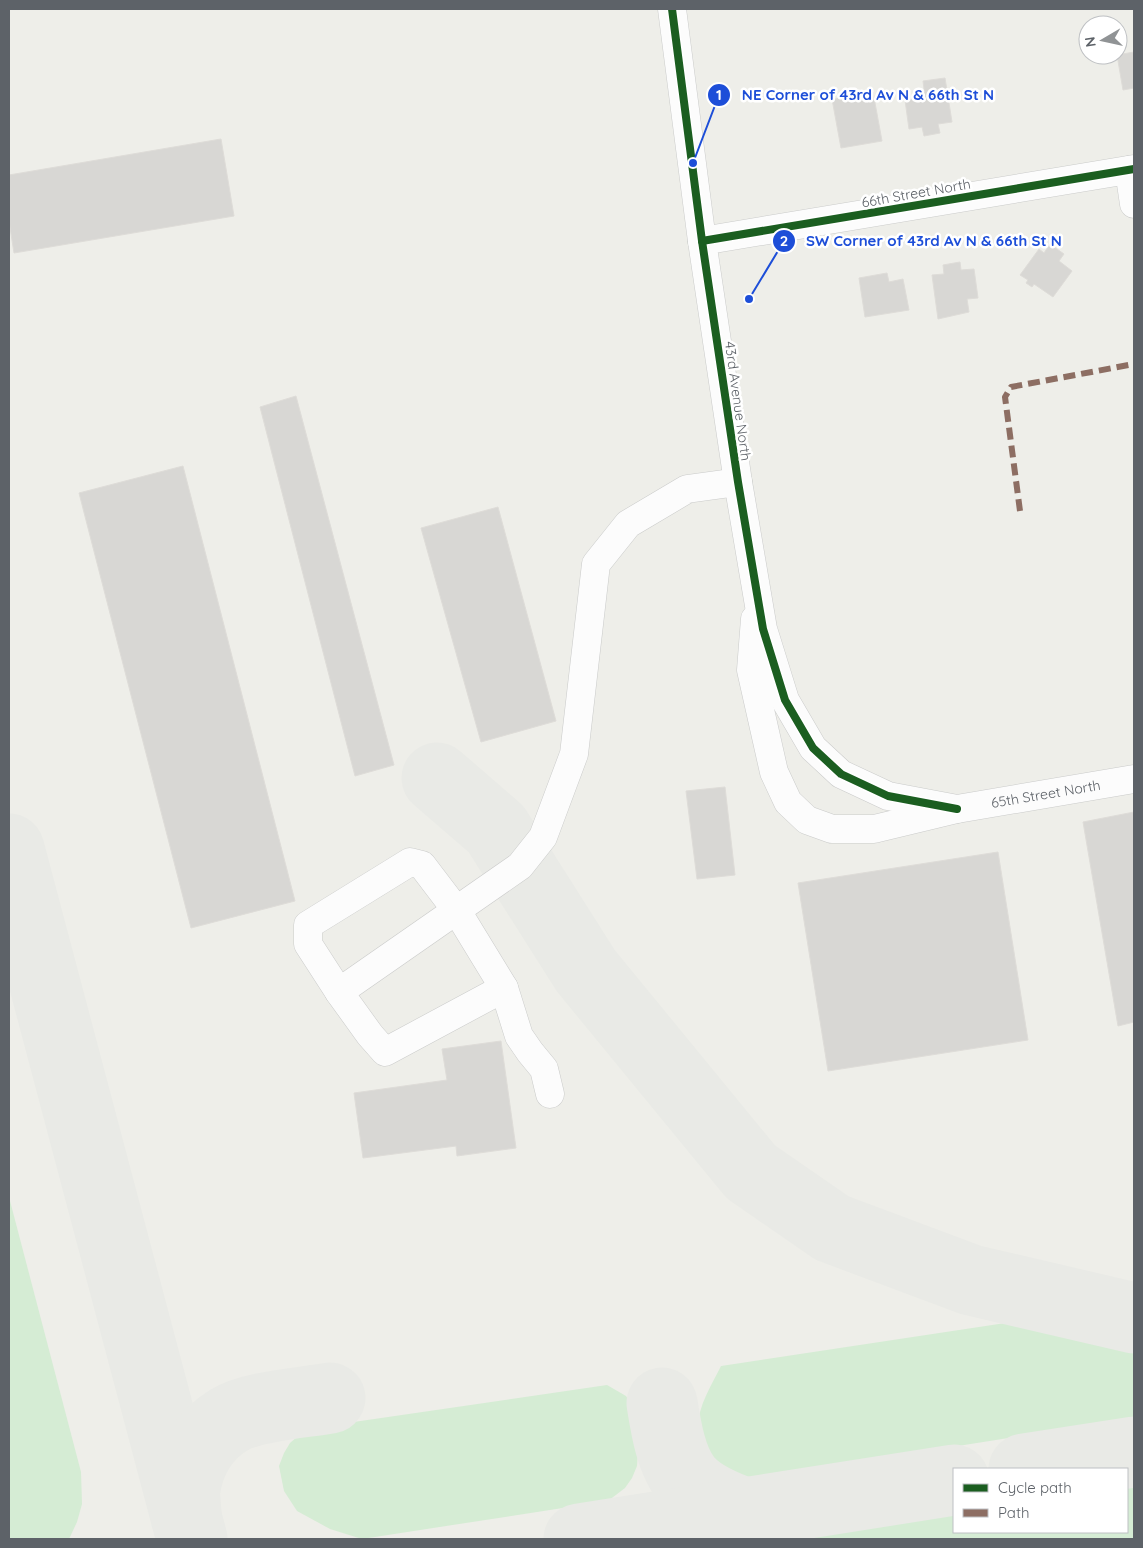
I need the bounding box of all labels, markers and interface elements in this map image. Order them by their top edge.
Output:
north arrow [1078,15,1128,65]
text: N [1080,36,1100,49]
callout: NE Corner of 43rd Av N & 66th St N [707,80,1004,110]
text: 1 [716,85,722,104]
text: NE Corner of 43rd Av N & 66th St N [742,85,994,104]
street label: 66th Street North [860,175,972,211]
callout: SW Corner of 43rd Av N & 66th St N [771,226,1072,256]
text: 2 [780,231,788,250]
text: SW Corner of 43rd Av N & 66th St N [806,231,1062,250]
street label: 43rd Avenue North [721,340,755,462]
street label: 65th Street North [990,776,1102,812]
legend [953,1468,1128,1533]
text: Cycle path [998,1478,1072,1497]
text: Path [998,1503,1030,1522]

